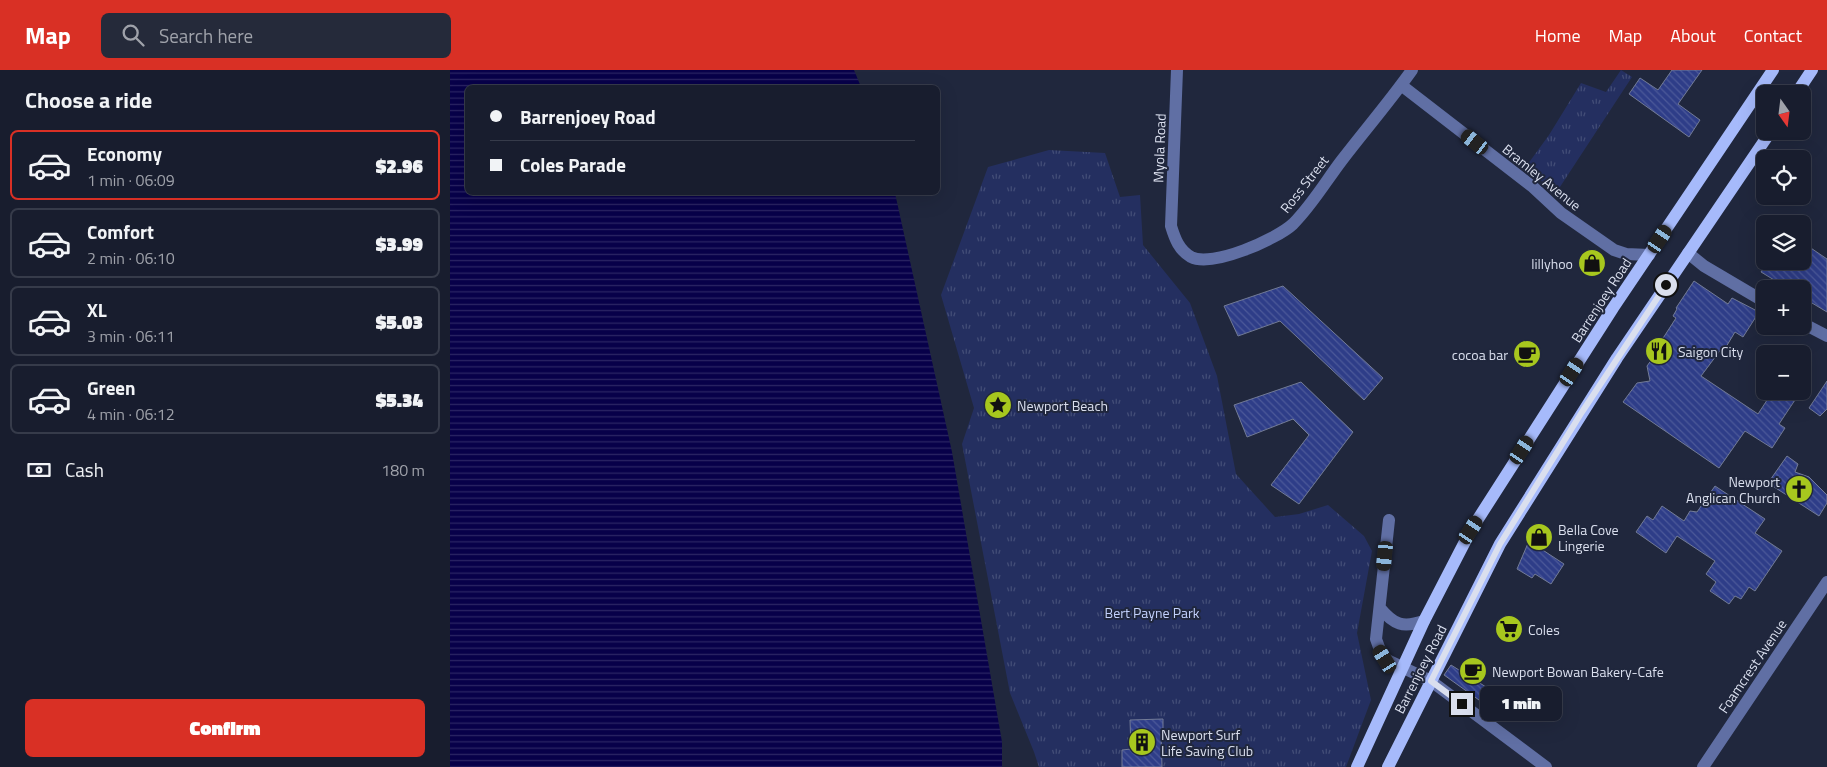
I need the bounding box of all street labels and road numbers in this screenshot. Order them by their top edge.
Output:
street label: Myola Road [1147,113,1171,183]
street label: Bramley Avenue [1498,139,1586,215]
street label: Ross Street [1275,151,1333,217]
street label: Barrenjoey Road [1566,253,1636,347]
street label: Foamcrest Avenue [1713,615,1791,717]
street label: Barrenjoey Road [1389,621,1451,717]

